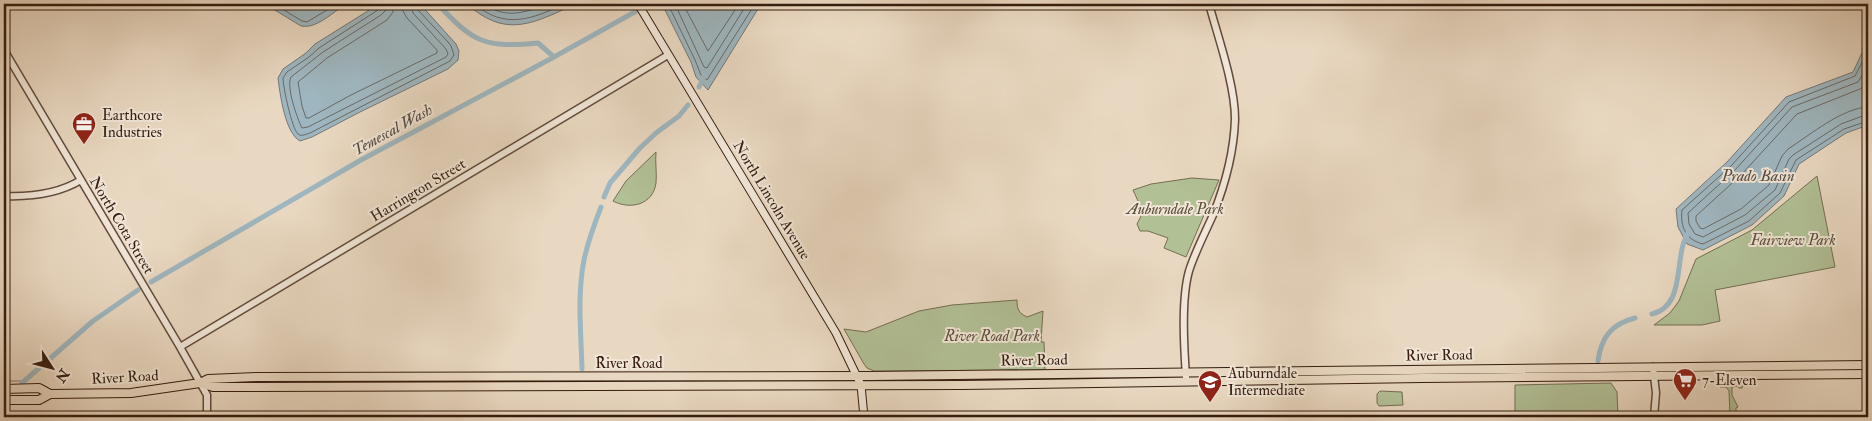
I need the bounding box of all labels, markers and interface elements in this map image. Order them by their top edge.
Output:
water label: Temescal Wash [349,100,436,160]
place label: Earthcore Industries [102,106,162,142]
office icon: Earthcore Industries [71,111,97,145]
street label: North Lincoln Avenue [728,137,815,263]
street label: Harrington Street [367,154,469,226]
water label: Prado Basin [1720,166,1795,186]
street label: North Cota Street [85,173,158,278]
park label: Auburndale Park [1124,200,1224,219]
park label: Fairview Park [1749,231,1836,250]
park label: River Road Park [943,327,1040,346]
north arrow [28,344,78,394]
street label: River Road [1405,345,1473,366]
street label: River Road [1000,350,1068,371]
street label: River Road [595,354,663,373]
text: N [51,364,73,386]
place label: Auburndale Intermediate [1227,364,1305,400]
street label: River Road [91,366,160,389]
supermarket icon: 7-Eleven [1672,367,1698,401]
school or university icon: Auburndale Intermediate [1197,369,1223,403]
place label: 7-Eleven [1702,371,1757,390]

